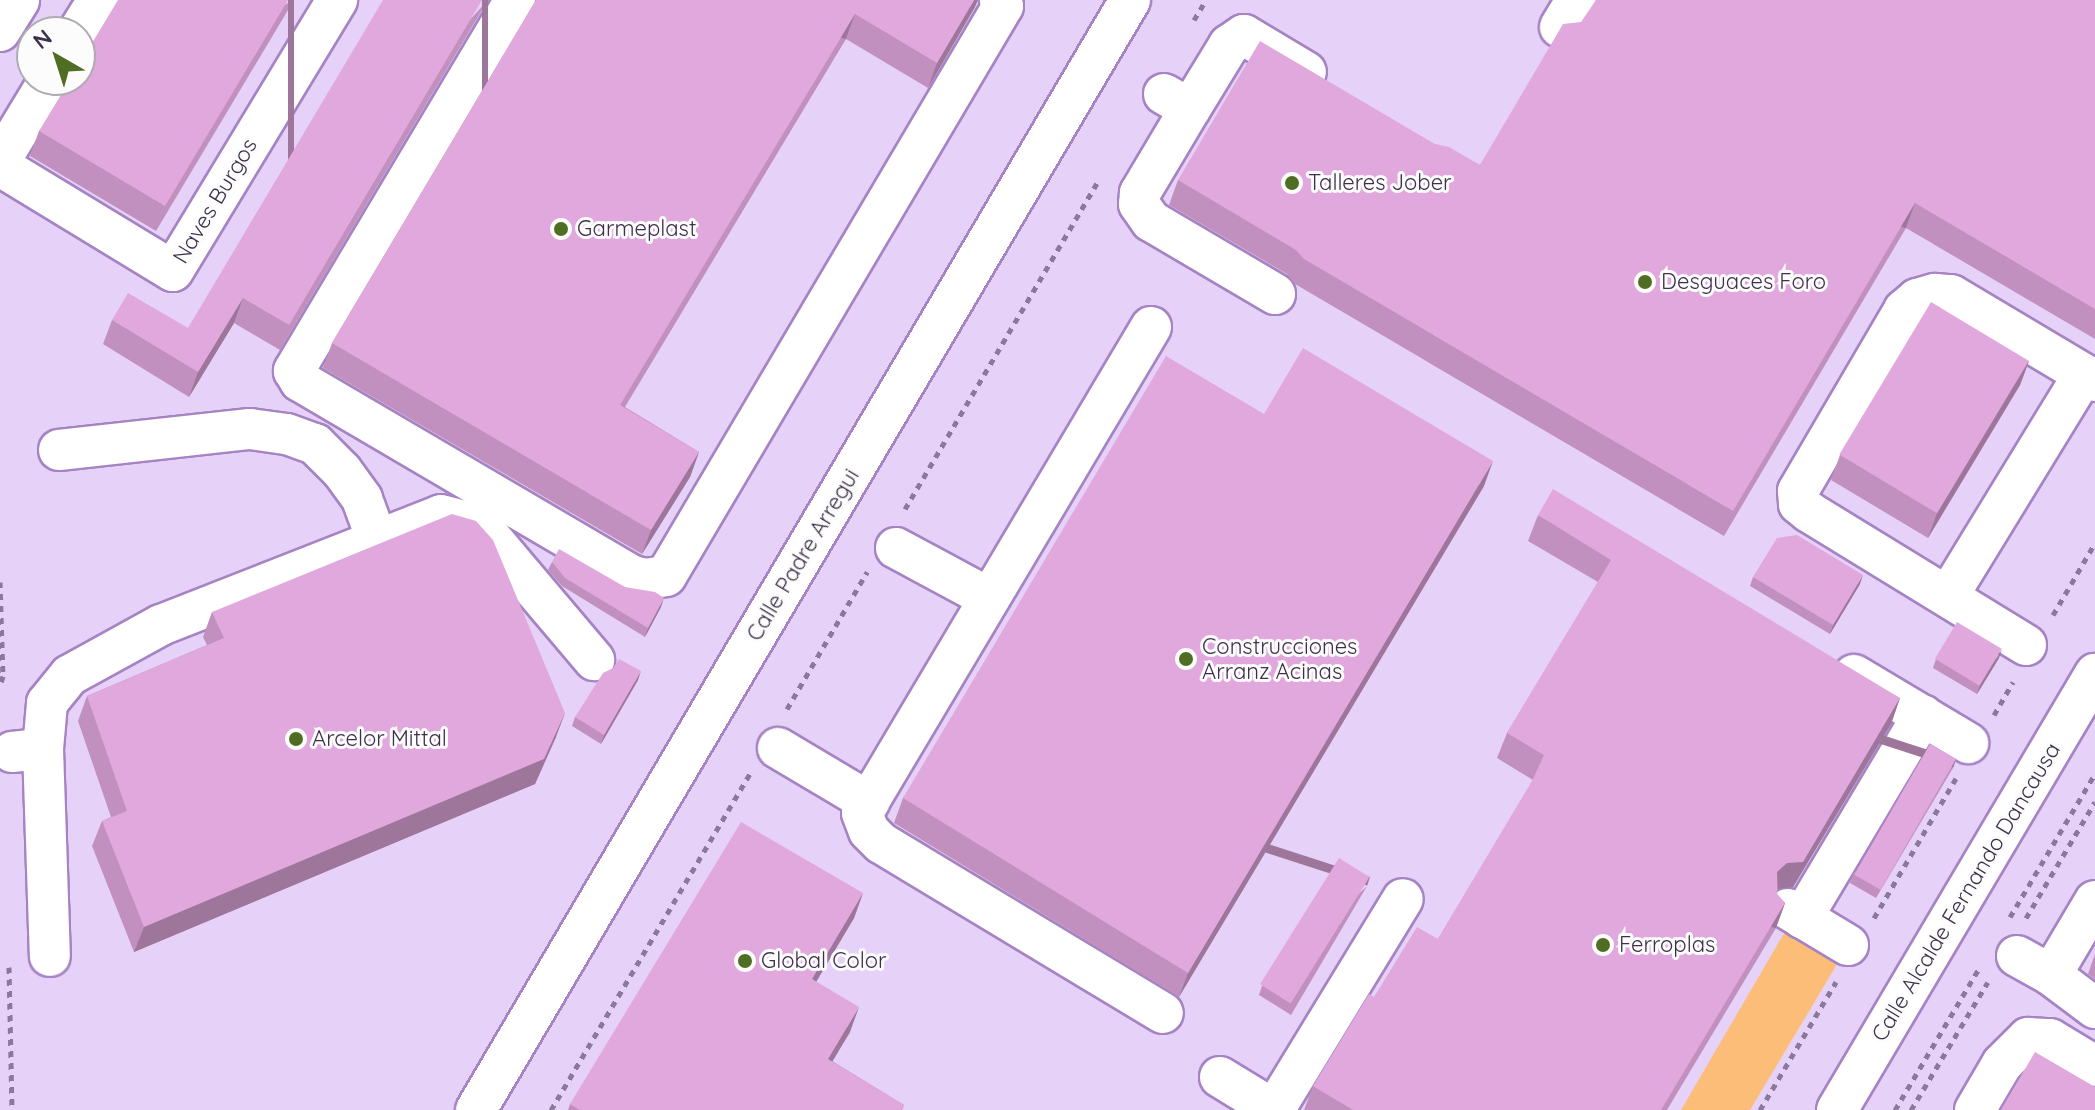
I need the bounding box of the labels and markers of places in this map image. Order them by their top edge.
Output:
place label: Talleres Jober [1308,170,1452,196]
marker: Talleres Jober [1283,174,1301,192]
place label: Garmeplast [577,216,696,242]
marker: Garmeplast [552,220,570,238]
place label: Desguaces Foro [1661,269,1826,295]
marker: Desguaces Foro [1636,273,1654,291]
place label: Construcciones Arranz Acinas [1202,633,1357,684]
marker: Construcciones Arranz Acinas [1177,650,1195,668]
place label: Arcelor Mittal [312,726,447,752]
marker: Arcelor Mittal [287,730,305,748]
place label: Ferroplas [1619,932,1715,958]
marker: Ferroplas [1594,936,1612,954]
place label: Global Color [761,948,886,974]
marker: Global Color [736,952,754,970]

